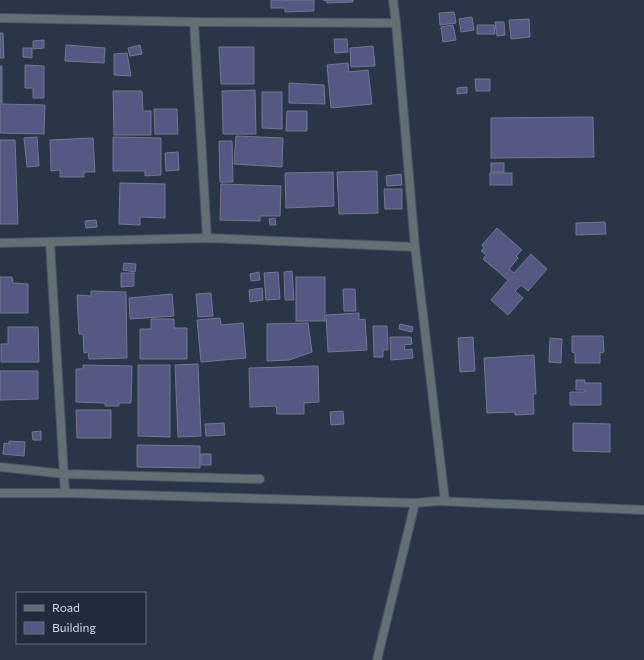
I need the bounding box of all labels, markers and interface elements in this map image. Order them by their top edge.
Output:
legend [16,592,146,644]
text: Road [52,600,80,614]
text: Building [52,620,96,634]

